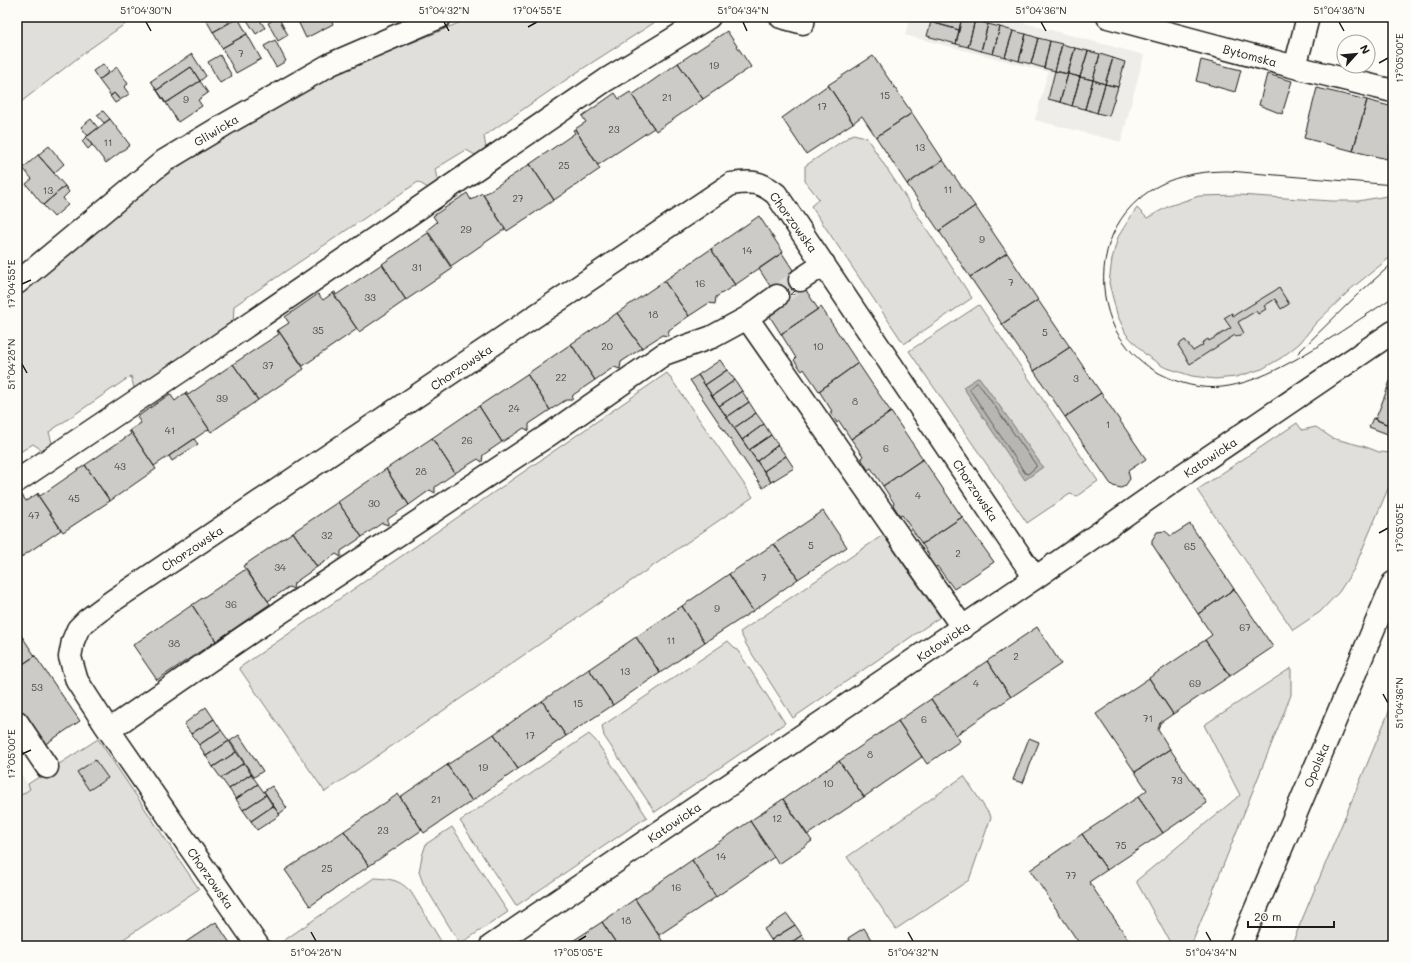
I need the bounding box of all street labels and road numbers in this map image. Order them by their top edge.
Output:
street label: Bytomska [1221,40,1279,70]
street label: Gliwicka [191,110,241,150]
street label: Chorzowska [767,188,821,256]
street label: Chorzowska [427,340,495,394]
street label: Katowicka [1180,433,1240,481]
street label: Chorzowska [949,456,1003,524]
street label: Chorzowska [158,521,226,575]
street label: Katowicka [913,617,973,665]
street label: Opolska [1300,740,1332,790]
street label: Katowicka [644,798,704,846]
street label: Chorzowska [184,844,238,912]

